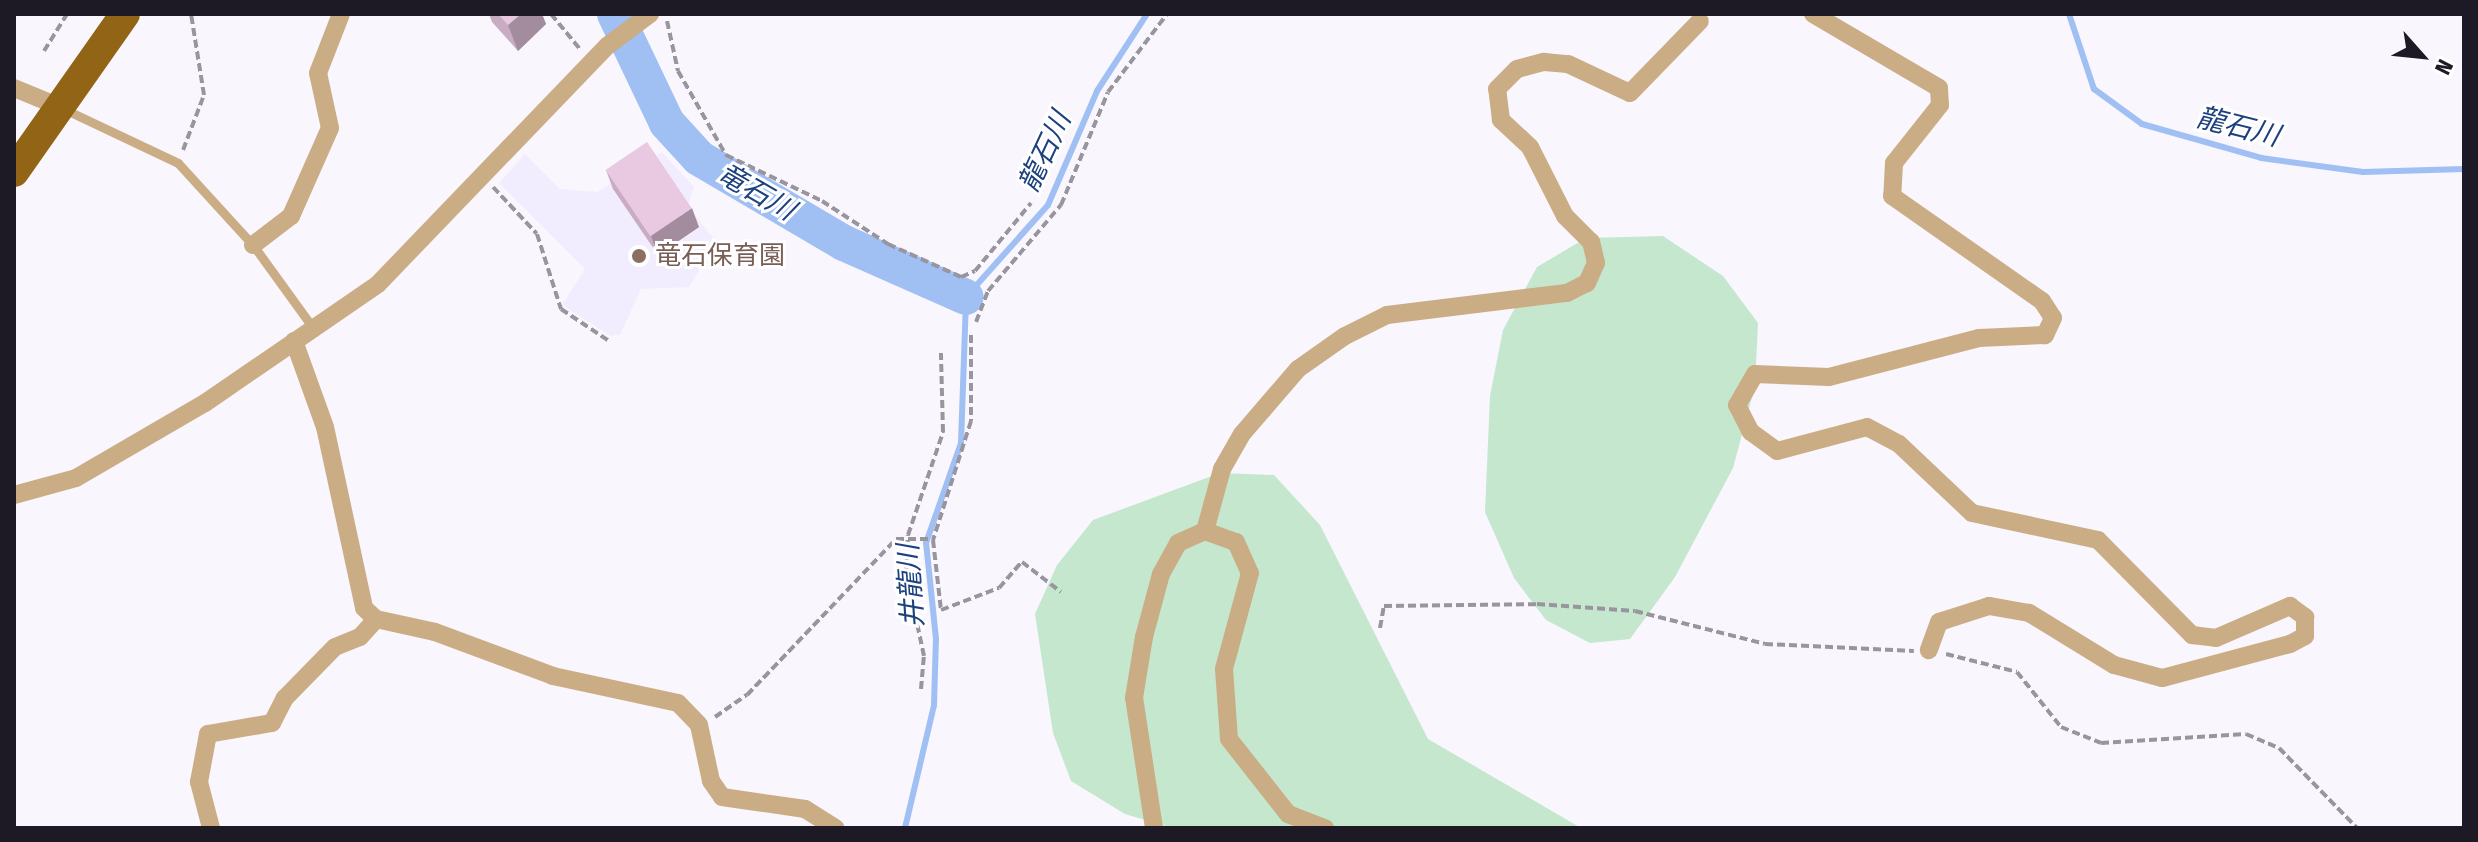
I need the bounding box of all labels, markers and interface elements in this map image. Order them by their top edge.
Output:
north arrow [2382,16,2462,96]
text: N [2429,55,2459,79]
water label: 龍石川 [2193,101,2283,153]
water label: 龍石川 [1012,107,1078,197]
water label: 竜石川 [711,156,801,228]
place label: 竜石保育園 [655,240,785,272]
marker: 竜石保育園 [630,247,648,265]
water label: 井龍川 [891,543,931,629]

